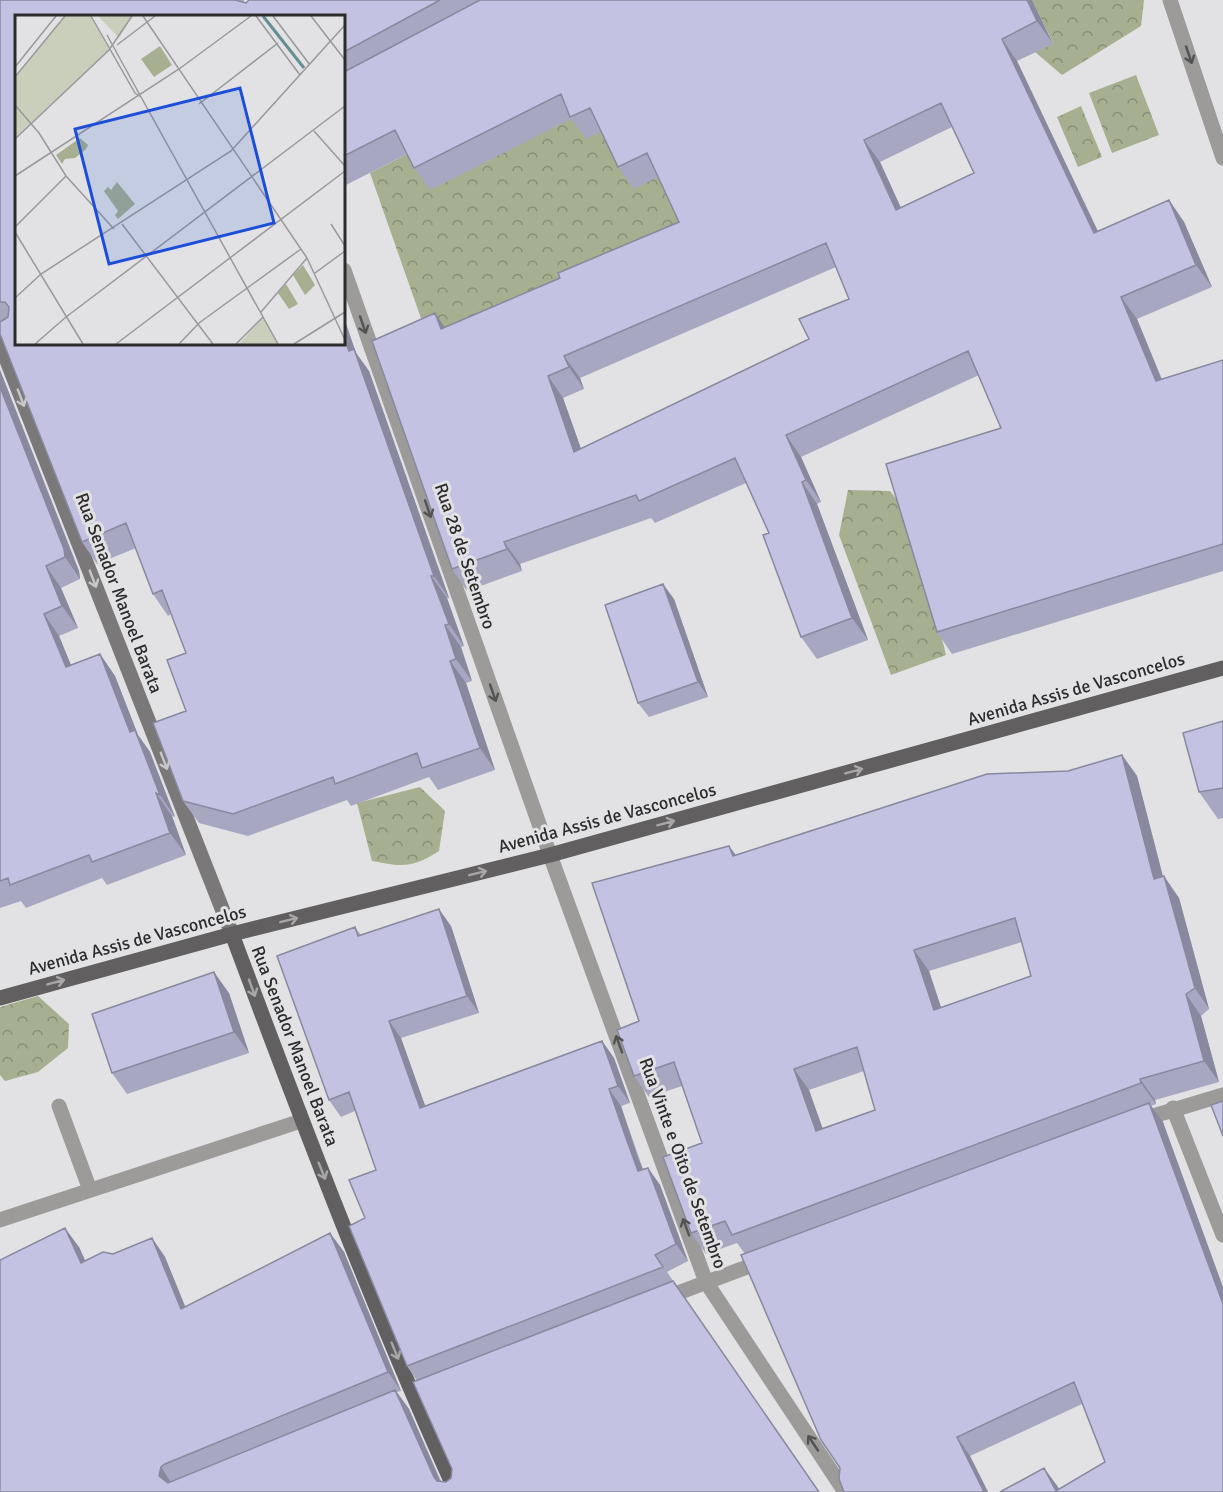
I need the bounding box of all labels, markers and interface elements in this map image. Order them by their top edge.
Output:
inset map [15,15,345,345]
one-way arrow [1184,45,1195,64]
one-way arrow [359,315,370,334]
one-way arrow [17,388,28,406]
street label: Rua 28 de Setembro [430,480,500,632]
street label: Rua Senador Manoel Barata [71,490,167,696]
one-way arrow [424,499,435,518]
one-way arrow [88,569,99,588]
street label: Avenida Assis de Vasconcelos [965,647,1187,731]
one-way arrow [489,683,500,702]
one-way arrow [159,751,170,769]
one-way arrow [844,765,863,776]
street label: Avenida Assis de Vasconcelos [496,778,719,858]
one-way arrow [656,817,675,828]
one-way arrow [468,866,487,878]
street label: Avenida Assis de Vasconcelos [26,900,249,980]
one-way arrow [279,913,298,925]
street label: Rua Senador Manoel Barata [247,943,343,1149]
one-way arrow [47,976,66,987]
one-way arrow [248,979,259,997]
one-way arrow [613,1035,624,1054]
street label: Rua Vinte e Oito de Setembro [635,1055,731,1271]
one-way arrow [317,1161,328,1179]
one-way arrow [679,1218,690,1237]
one-way arrow [390,1342,401,1360]
one-way arrow [807,1436,819,1452]

